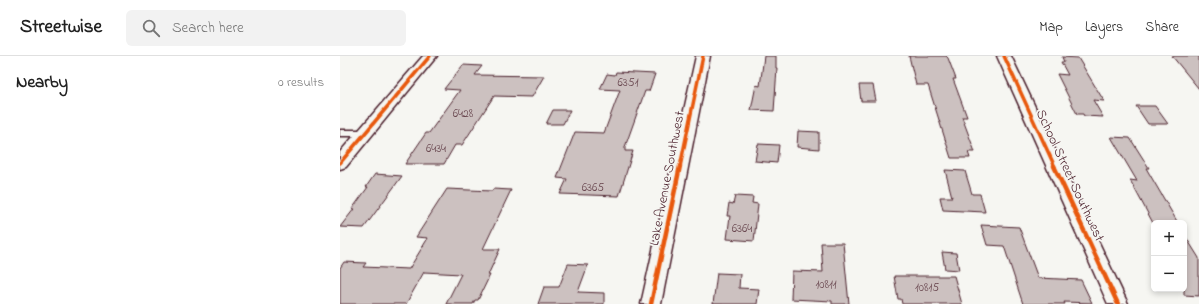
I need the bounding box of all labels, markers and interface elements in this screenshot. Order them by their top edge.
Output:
search box [126,10,406,46]
text: Streetwise [20,14,102,41]
icon: search [140,17,162,39]
text: Search here [172,17,244,39]
text: Map [1039,17,1063,38]
text: Layers [1085,17,1123,38]
text: Share [1145,17,1179,38]
text: Nearby [16,70,68,95]
text: 0 results [278,73,324,92]
house number: 6351 [618,74,639,92]
house number: 6428 [453,105,474,123]
street label: School Street Southwest [1030,106,1110,245]
street label: Lake Avenue Southwest [644,109,691,247]
house number: 6434 [426,140,446,158]
house number: 6365 [582,179,604,197]
house number: 6364 [732,220,752,238]
map controls [1151,220,1187,292]
button: + [1151,220,1187,256]
button: − [1151,256,1187,292]
house number: 10811 [815,276,837,294]
house number: 10815 [915,279,939,297]

